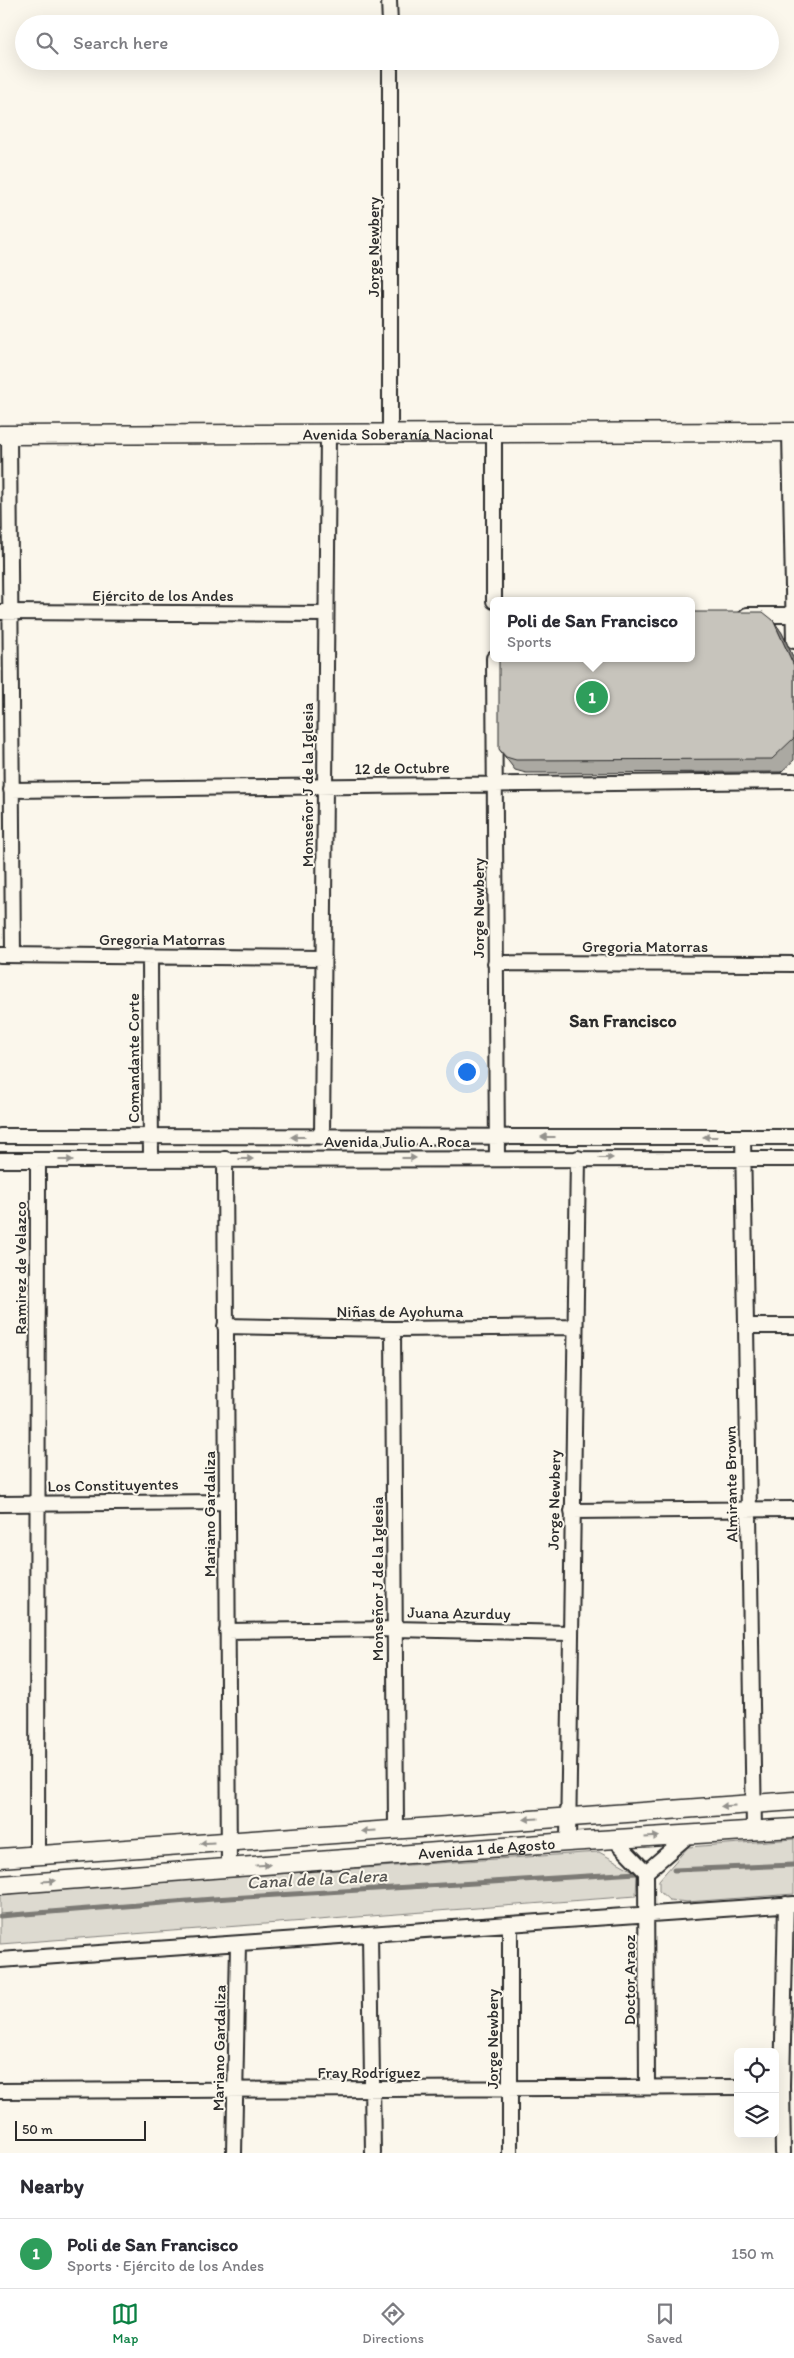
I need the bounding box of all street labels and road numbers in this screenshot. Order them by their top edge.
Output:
street label: Jorge Newbery [364,196,383,297]
street label: Avenida Soberanía Nacional [303,424,494,443]
street label: Ejército de los Andes [92,586,234,605]
street label: Monseñor J de la Iglesia [298,703,317,867]
street label: 12 de Octubre [354,758,450,778]
street label: Jorge Newbery [469,857,488,958]
street label: Gregoria Matorras [99,930,225,949]
street label: Gregoria Matorras [582,937,708,956]
street label: Comandante Corte [124,993,143,1123]
street label: Avenida Julio A. Roca [324,1132,470,1151]
street label: Ramirez de Velazco [11,1201,30,1335]
street label: Niñas de Ayohuma [337,1302,464,1321]
street label: Almirante Brown [720,1425,742,1542]
street label: Jorge Newbery [544,1449,564,1550]
street label: Mariano Gardaliza [200,1451,219,1577]
street label: Los Constituyentes [47,1474,179,1496]
street label: Monseñor J de la Iglesia [368,1497,387,1661]
street label: Juana Azurduy [407,1603,511,1623]
street label: Avenida 1 de Agosto [417,1834,556,1863]
street label: Doctor Araoz [620,1934,639,2025]
street label: Mariano Gardaliza [208,1985,230,2111]
street label: Jorge Newbery [483,1988,502,2089]
street label: Fray Rodríguez [317,2063,421,2082]

